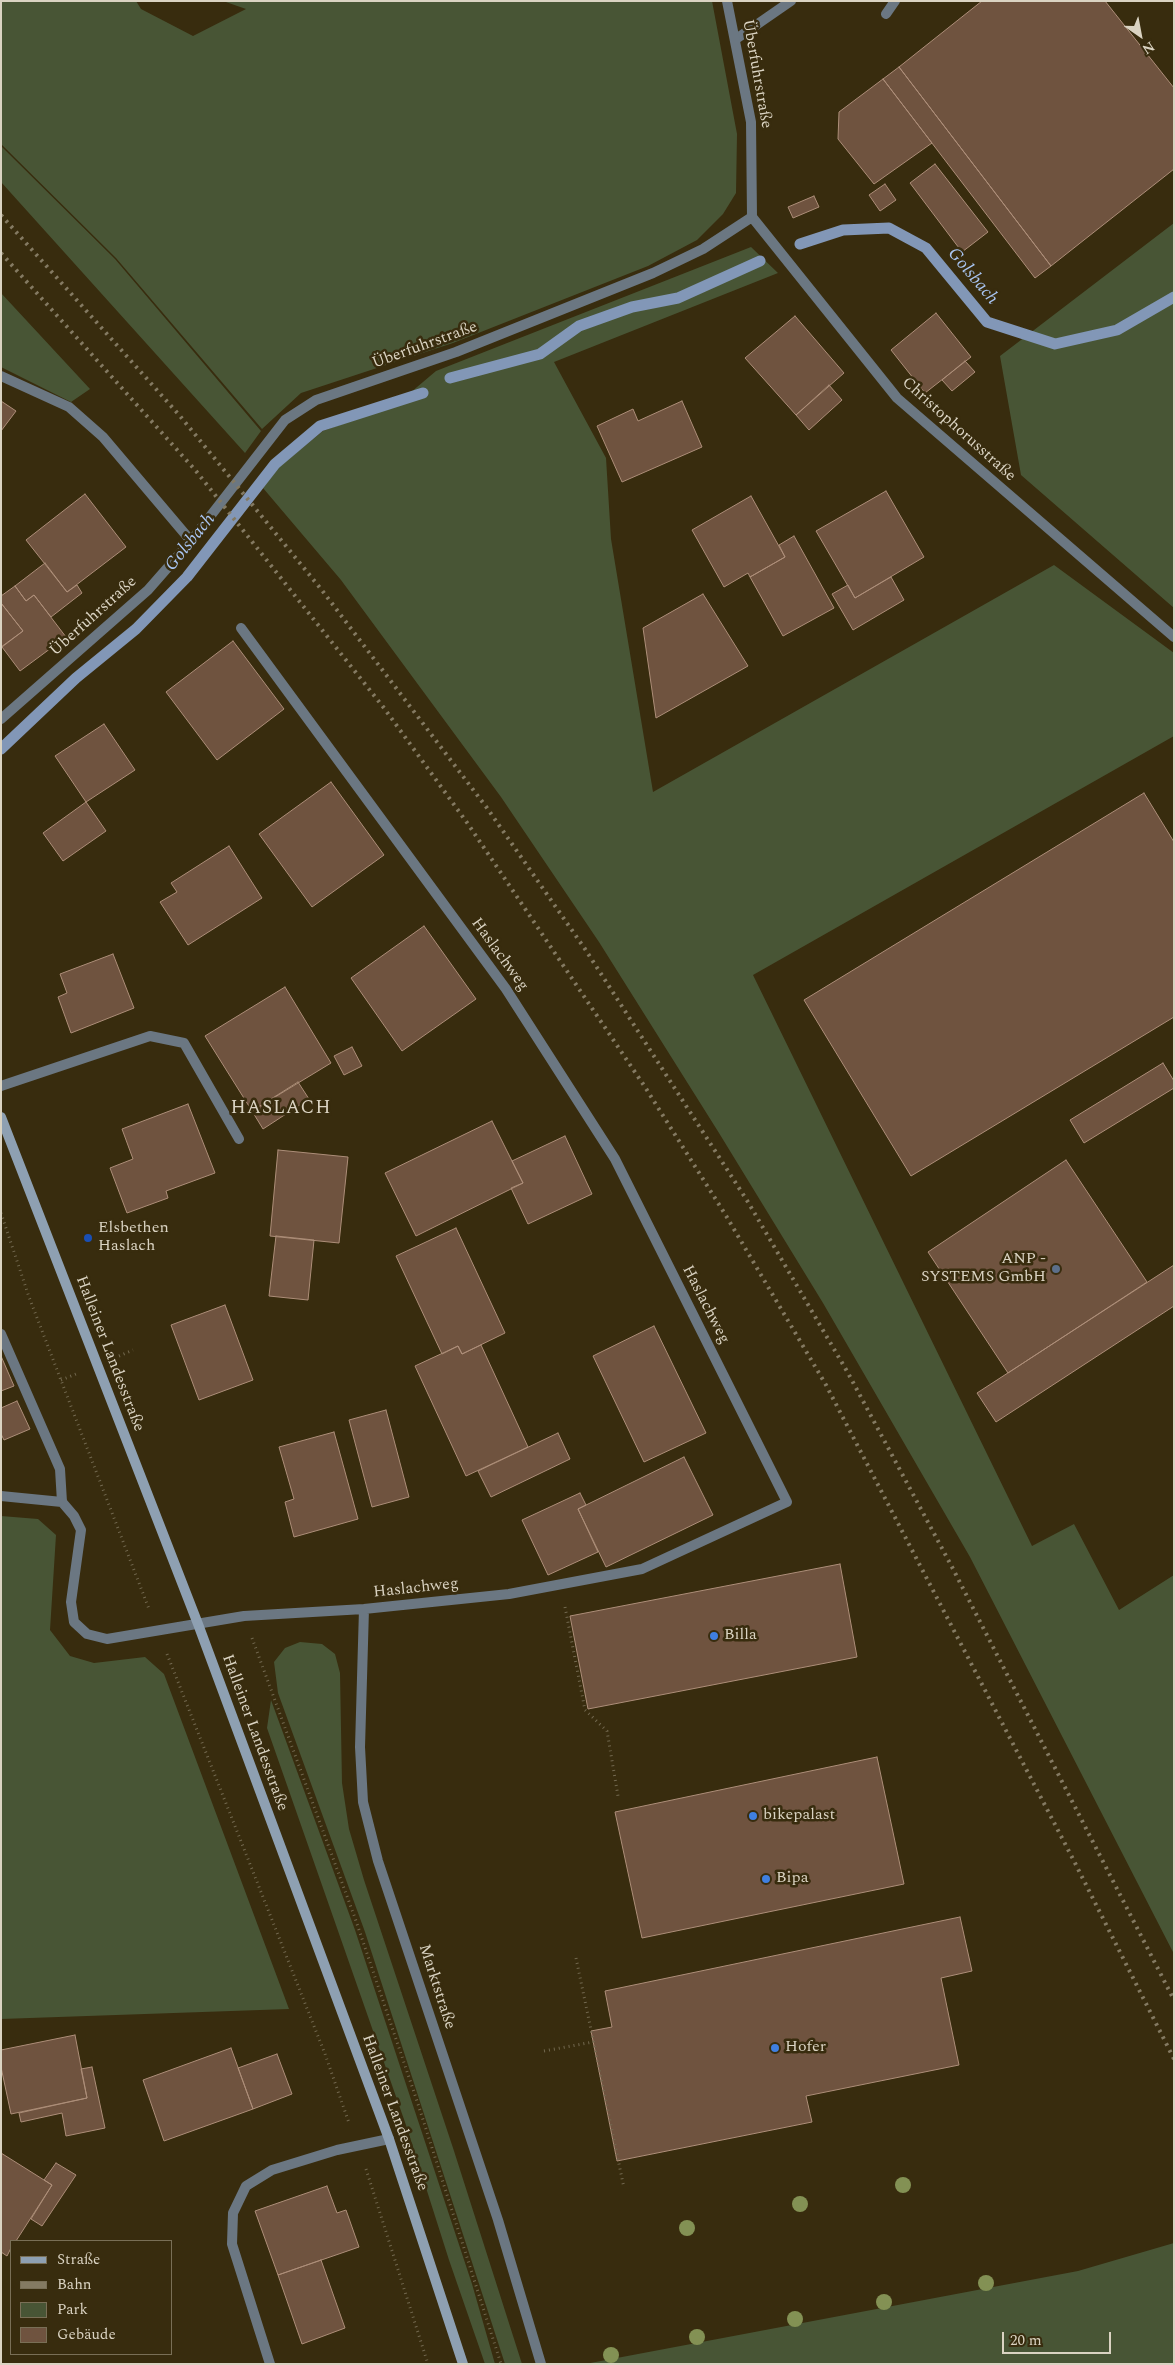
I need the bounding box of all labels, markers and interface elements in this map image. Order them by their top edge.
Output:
north arrow [1115,10,1165,60]
street label: Überfuhrstraße [737,18,775,130]
text: N [1138,36,1159,60]
water label: Golsbach [942,244,1002,310]
street label: Überfuhrstraße [370,318,480,374]
street label: Christophorusstraße [897,374,1019,486]
water label: Golsbach [161,510,221,576]
street label: Überfuhrstraße [47,573,141,661]
street label: Haslachweg [466,915,532,995]
district label: HASLACH [230,1098,332,1120]
place label: Elsbethen Haslach [98,1219,169,1257]
marker: Elsbethen Haslach [82,1232,94,1244]
place label: ANP - SYSTEMS GmbH [921,1250,1046,1288]
street label: Haslachweg [677,1263,733,1347]
marker: ANP - SYSTEMS GmbH [1050,1263,1062,1275]
street label: Halleiner Landesstraße [70,1273,148,1435]
street label: Haslachweg [372,1575,460,1603]
place label: Billa [724,1626,757,1646]
marker: Billa [708,1630,720,1642]
street label: Halleiner Landesstraße [217,1652,291,1814]
place label: bikepalast [763,1806,835,1826]
marker: bikepalast [747,1810,759,1822]
place label: Bipa [776,1869,809,1889]
marker: Bipa [760,1873,772,1885]
street label: Marktstraße [413,1942,459,2032]
street label: Halleiner Landesstraße [357,2032,431,2194]
place label: Hofer [785,2038,826,2058]
marker: Hofer [769,2042,781,2054]
legend [10,2240,172,2355]
text: Straße [57,2248,100,2271]
text: Bahn [57,2273,92,2296]
text: Park [57,2298,88,2321]
scale bar [1005,2322,1114,2354]
text: Gebäude [57,2323,116,2346]
text: 20 m [1010,2329,1042,2352]

